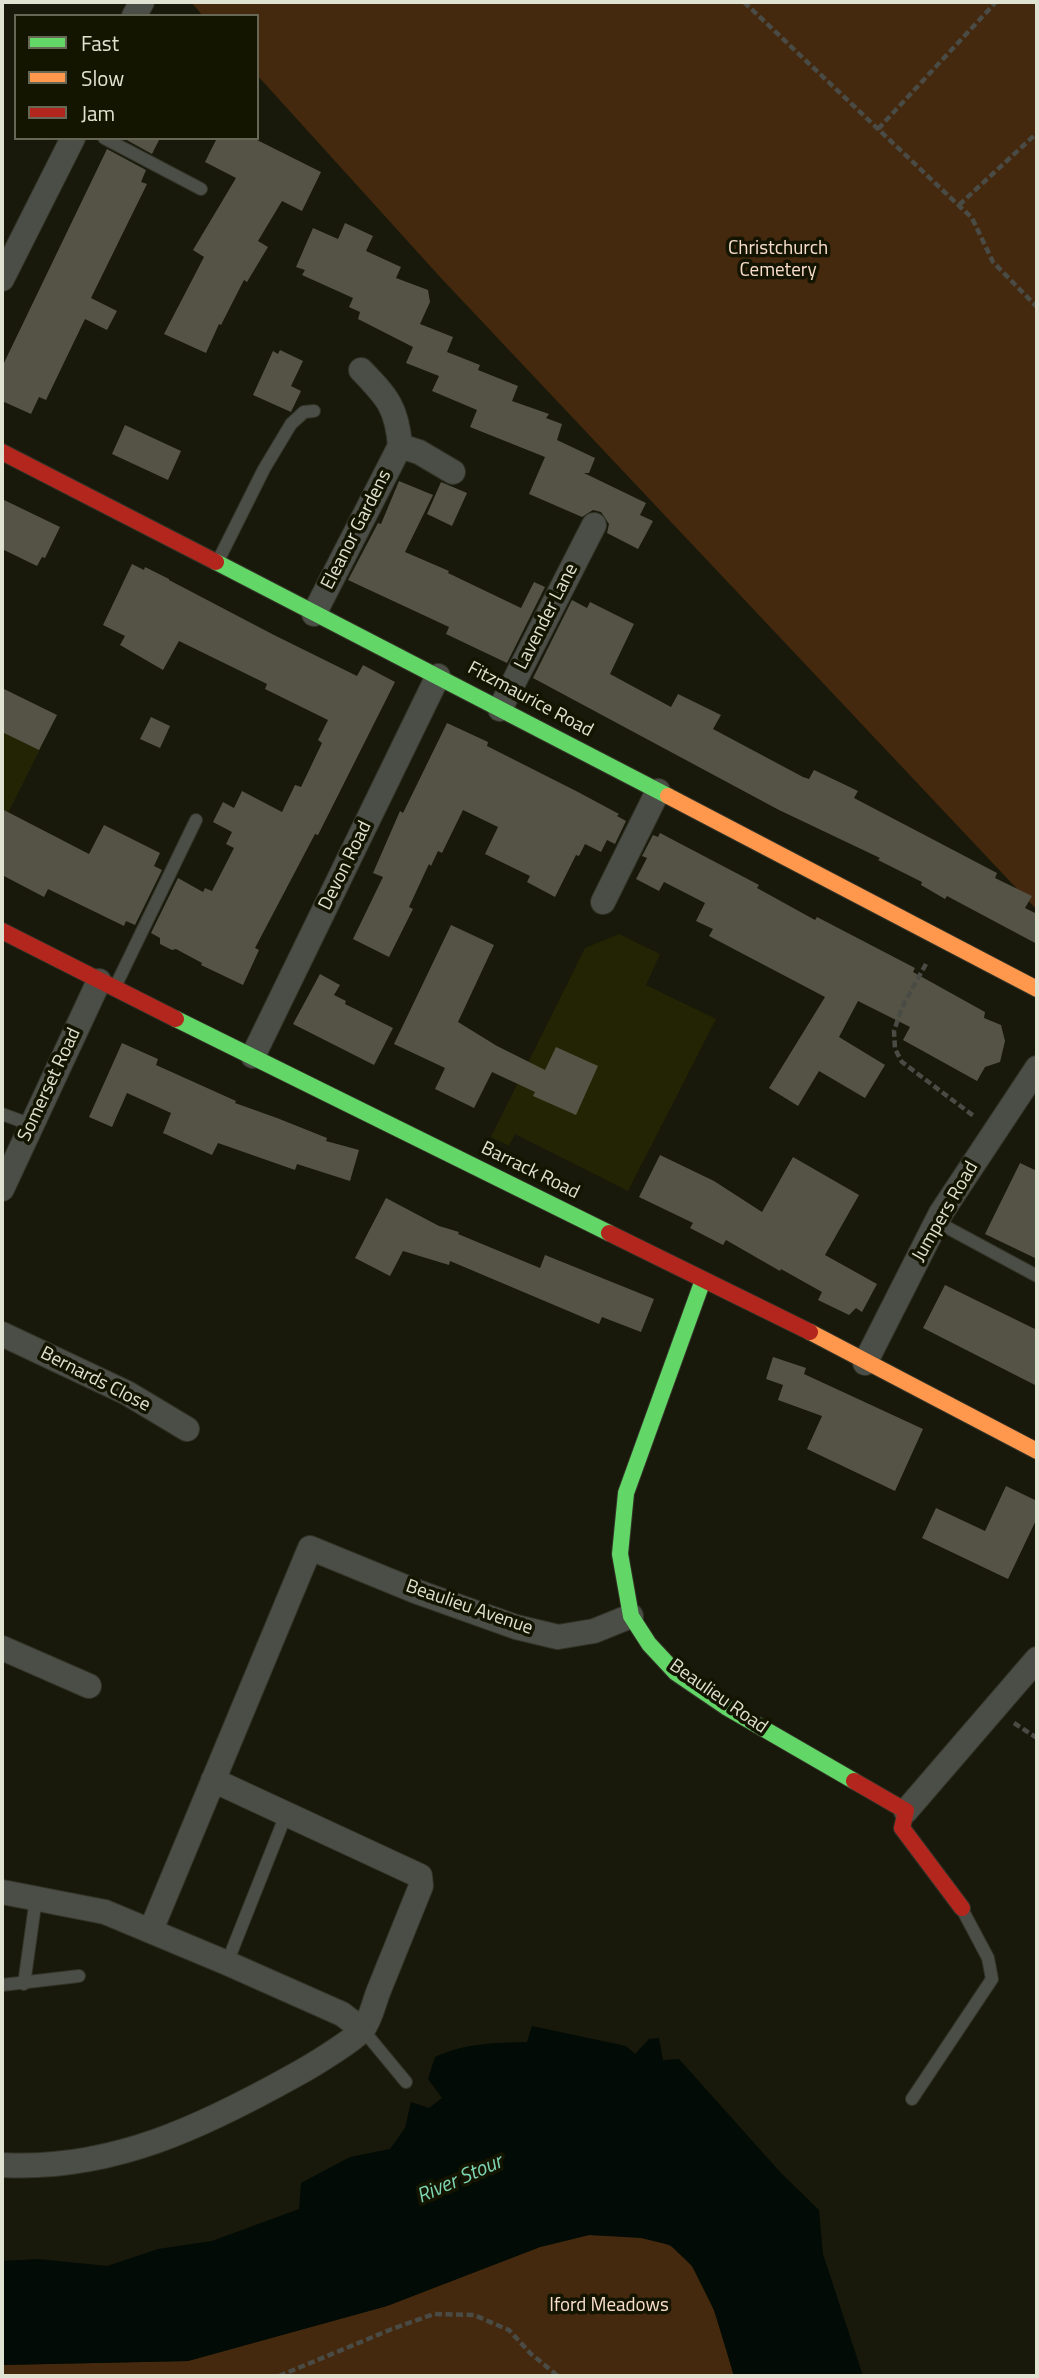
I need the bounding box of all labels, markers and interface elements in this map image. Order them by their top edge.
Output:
legend [14,14,259,140]
text: Fast [81,27,119,59]
text: Slow [81,62,124,94]
text: Jam [81,97,115,129]
park label: Christchurch Cemetery [728,238,828,282]
street label: Eleanor Gardens [317,466,397,594]
street label: Lavender Lane [510,560,584,674]
street label: Fitzmaurice Road [463,657,597,743]
street label: Devon Road [315,818,377,914]
street label: Somerset Road [14,1025,86,1145]
street label: Barrack Road [477,1137,583,1205]
street label: Jumpers Road [908,1158,984,1266]
street label: Bernards Close [36,1343,154,1417]
street label: Beaulieu Avenue [403,1576,535,1640]
street label: Beaulieu Road [665,1655,771,1739]
water label: River Stour [413,2150,507,2210]
park label: Iford Meadows [549,2295,669,2317]

